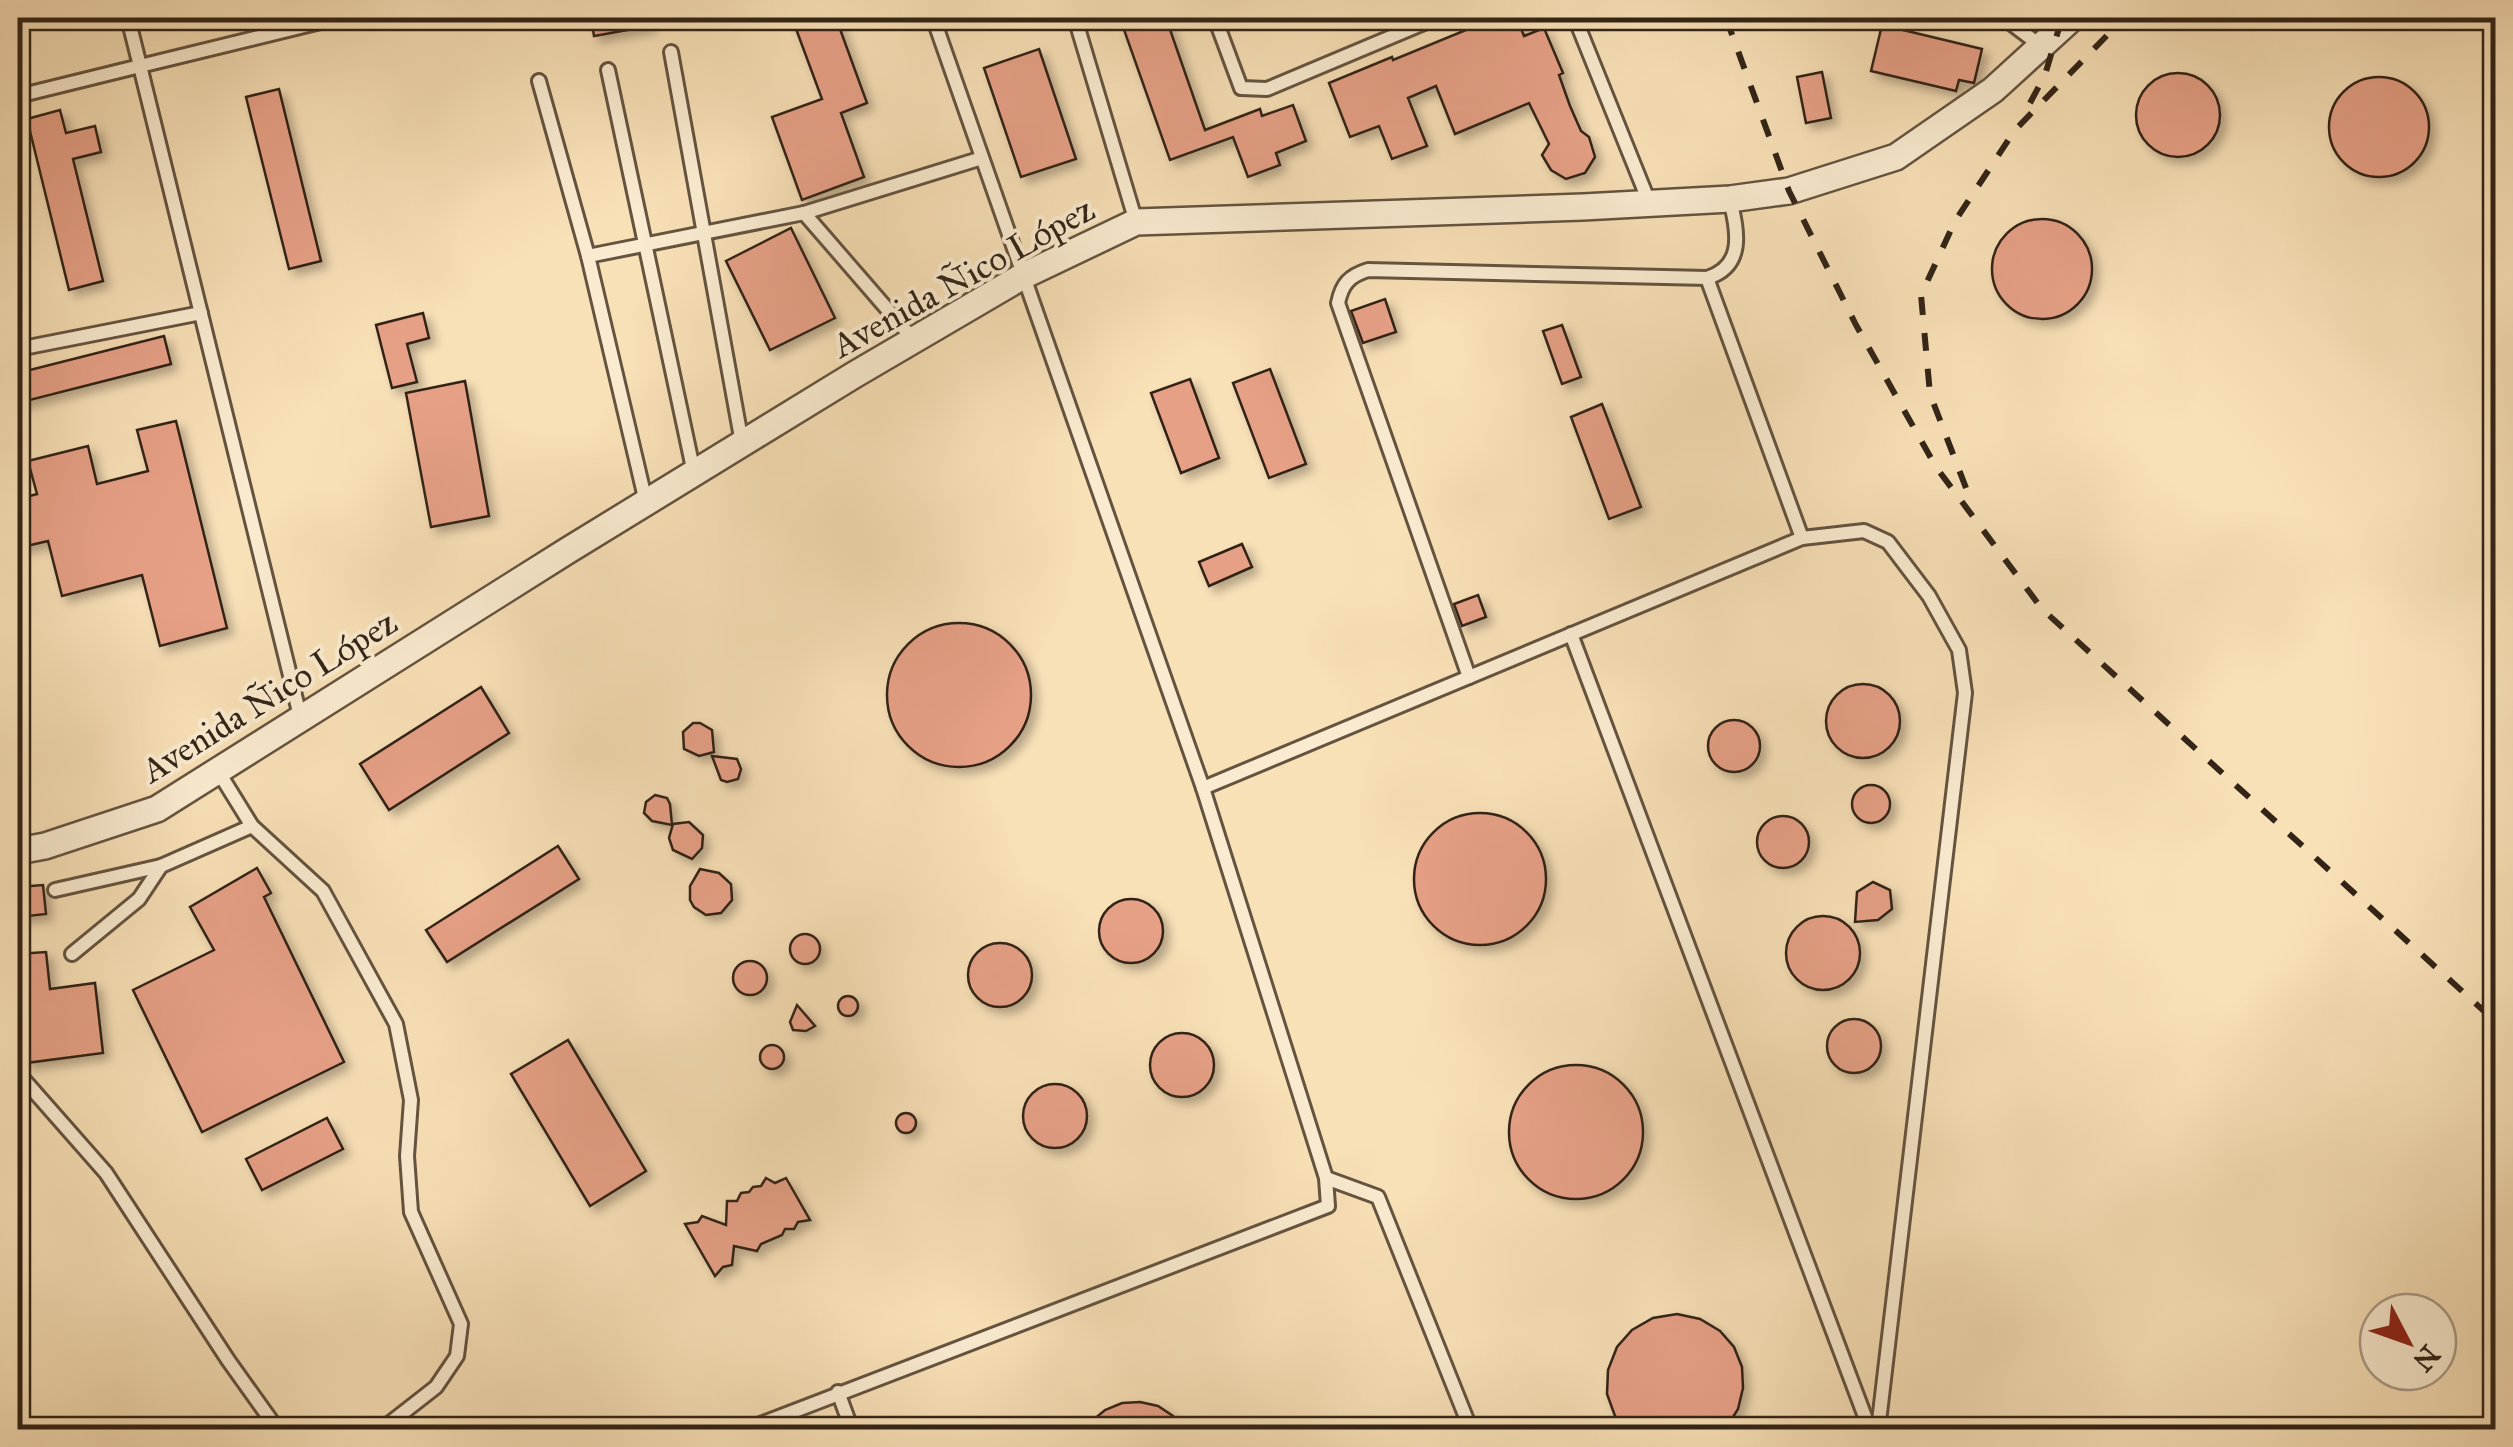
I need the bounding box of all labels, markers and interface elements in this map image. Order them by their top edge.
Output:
street label: Avenida Ñico López [823,188,1102,368]
street label: Avenida Ñico López [132,601,405,793]
north arrow [2358,1292,2458,1392]
text: N [2405,1338,2447,1379]

